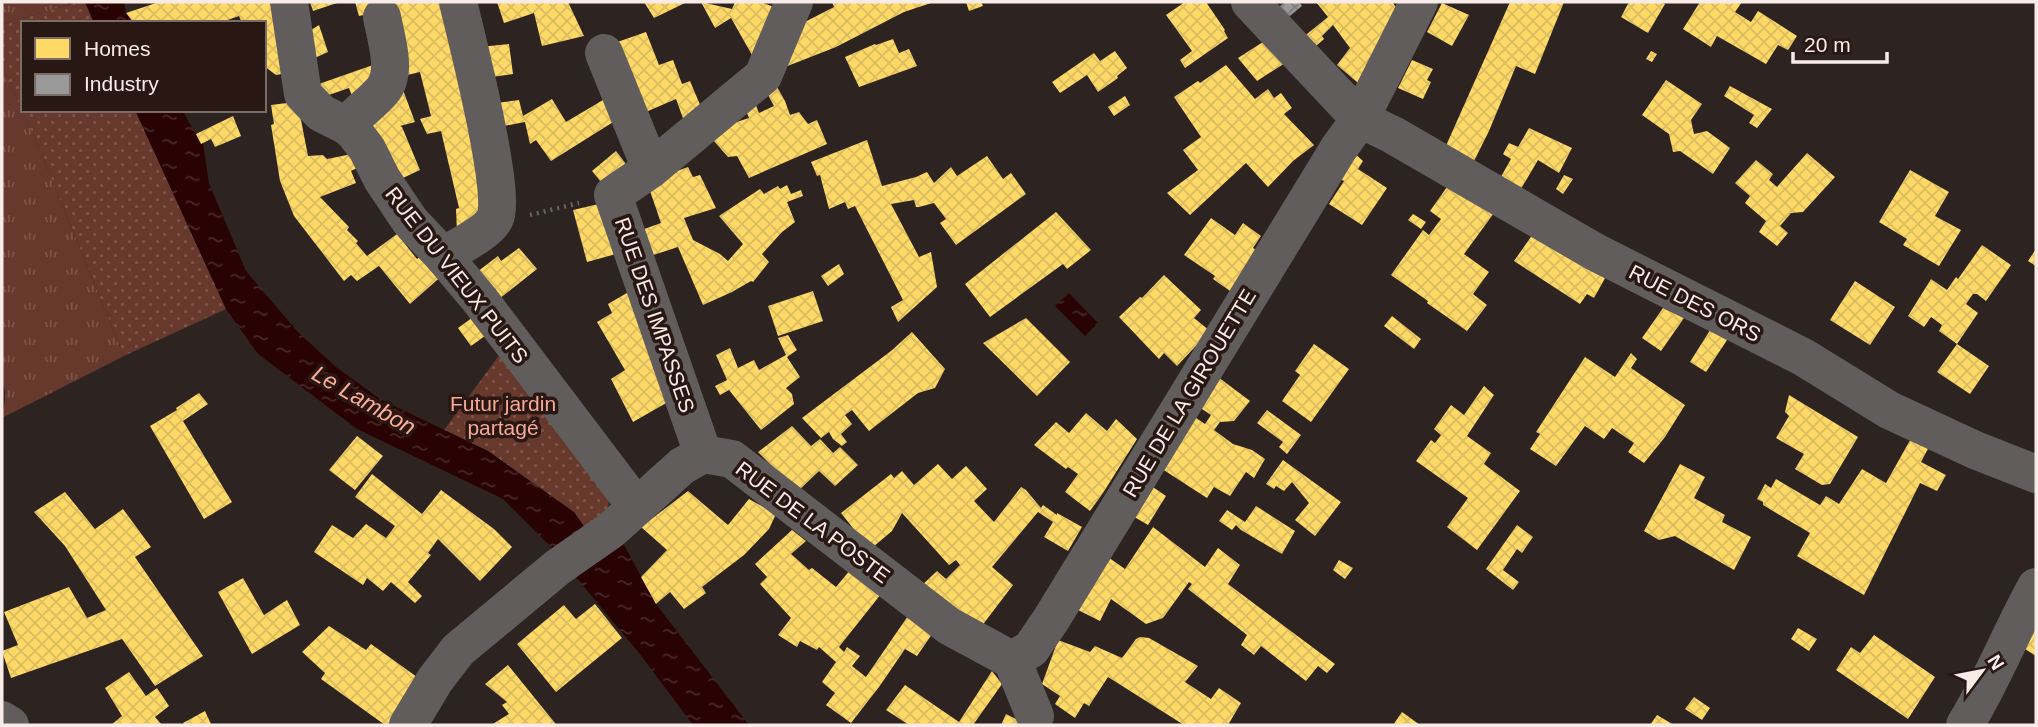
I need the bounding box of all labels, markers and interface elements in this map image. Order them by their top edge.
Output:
legend [21,21,266,112]
scale bar [1793,21,1888,65]
text: 20 m [1804,33,1851,56]
text: Homes [84,37,151,60]
text: Industry [84,72,159,95]
street label: RUE DU VIEUX PUITS [381,182,533,368]
street label: RUE DES IMPASSES [611,214,699,416]
street label: RUE DES ORS [1625,260,1765,346]
street label: RUE DE LA GIROUETTE [1118,285,1260,501]
water label: Le Lambon [308,360,420,440]
park label: Futur jardin partagé [450,392,556,439]
street label: RUE DE LA POSTE [732,457,894,587]
north arrow [1947,636,2017,706]
text: N [1983,651,2009,674]

